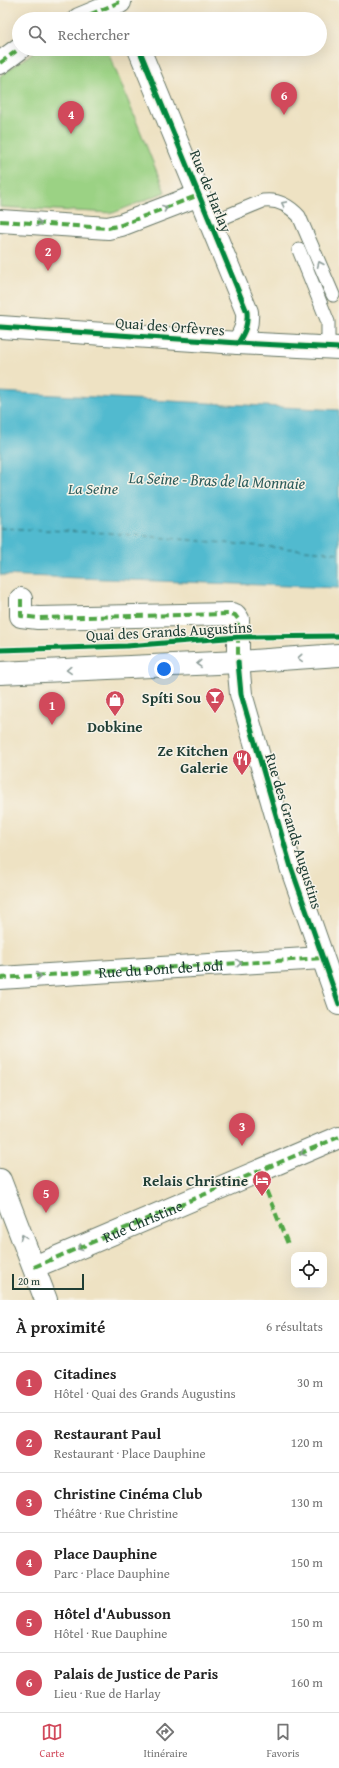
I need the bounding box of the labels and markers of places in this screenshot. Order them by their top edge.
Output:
pin: 6 [271,82,297,115]
pin: 4 [58,101,84,134]
pin: 2 [35,238,61,271]
bar icon: Spíti Sou [204,686,226,714]
place label: Spíti Sou [142,687,201,708]
shop icon: Dobkine [104,689,126,717]
pin: 1 [39,692,65,725]
place label: Dobkine [87,716,143,737]
place label: Ze Kitchen Galerie [157,740,228,778]
restaurant icon: Ze Kitchen Galerie [231,748,253,776]
pin: 3 [229,1113,255,1146]
hotel icon: Relais Christine [251,1169,273,1197]
place label: Relais Christine [143,1170,248,1191]
pin: 5 [33,1180,59,1213]

